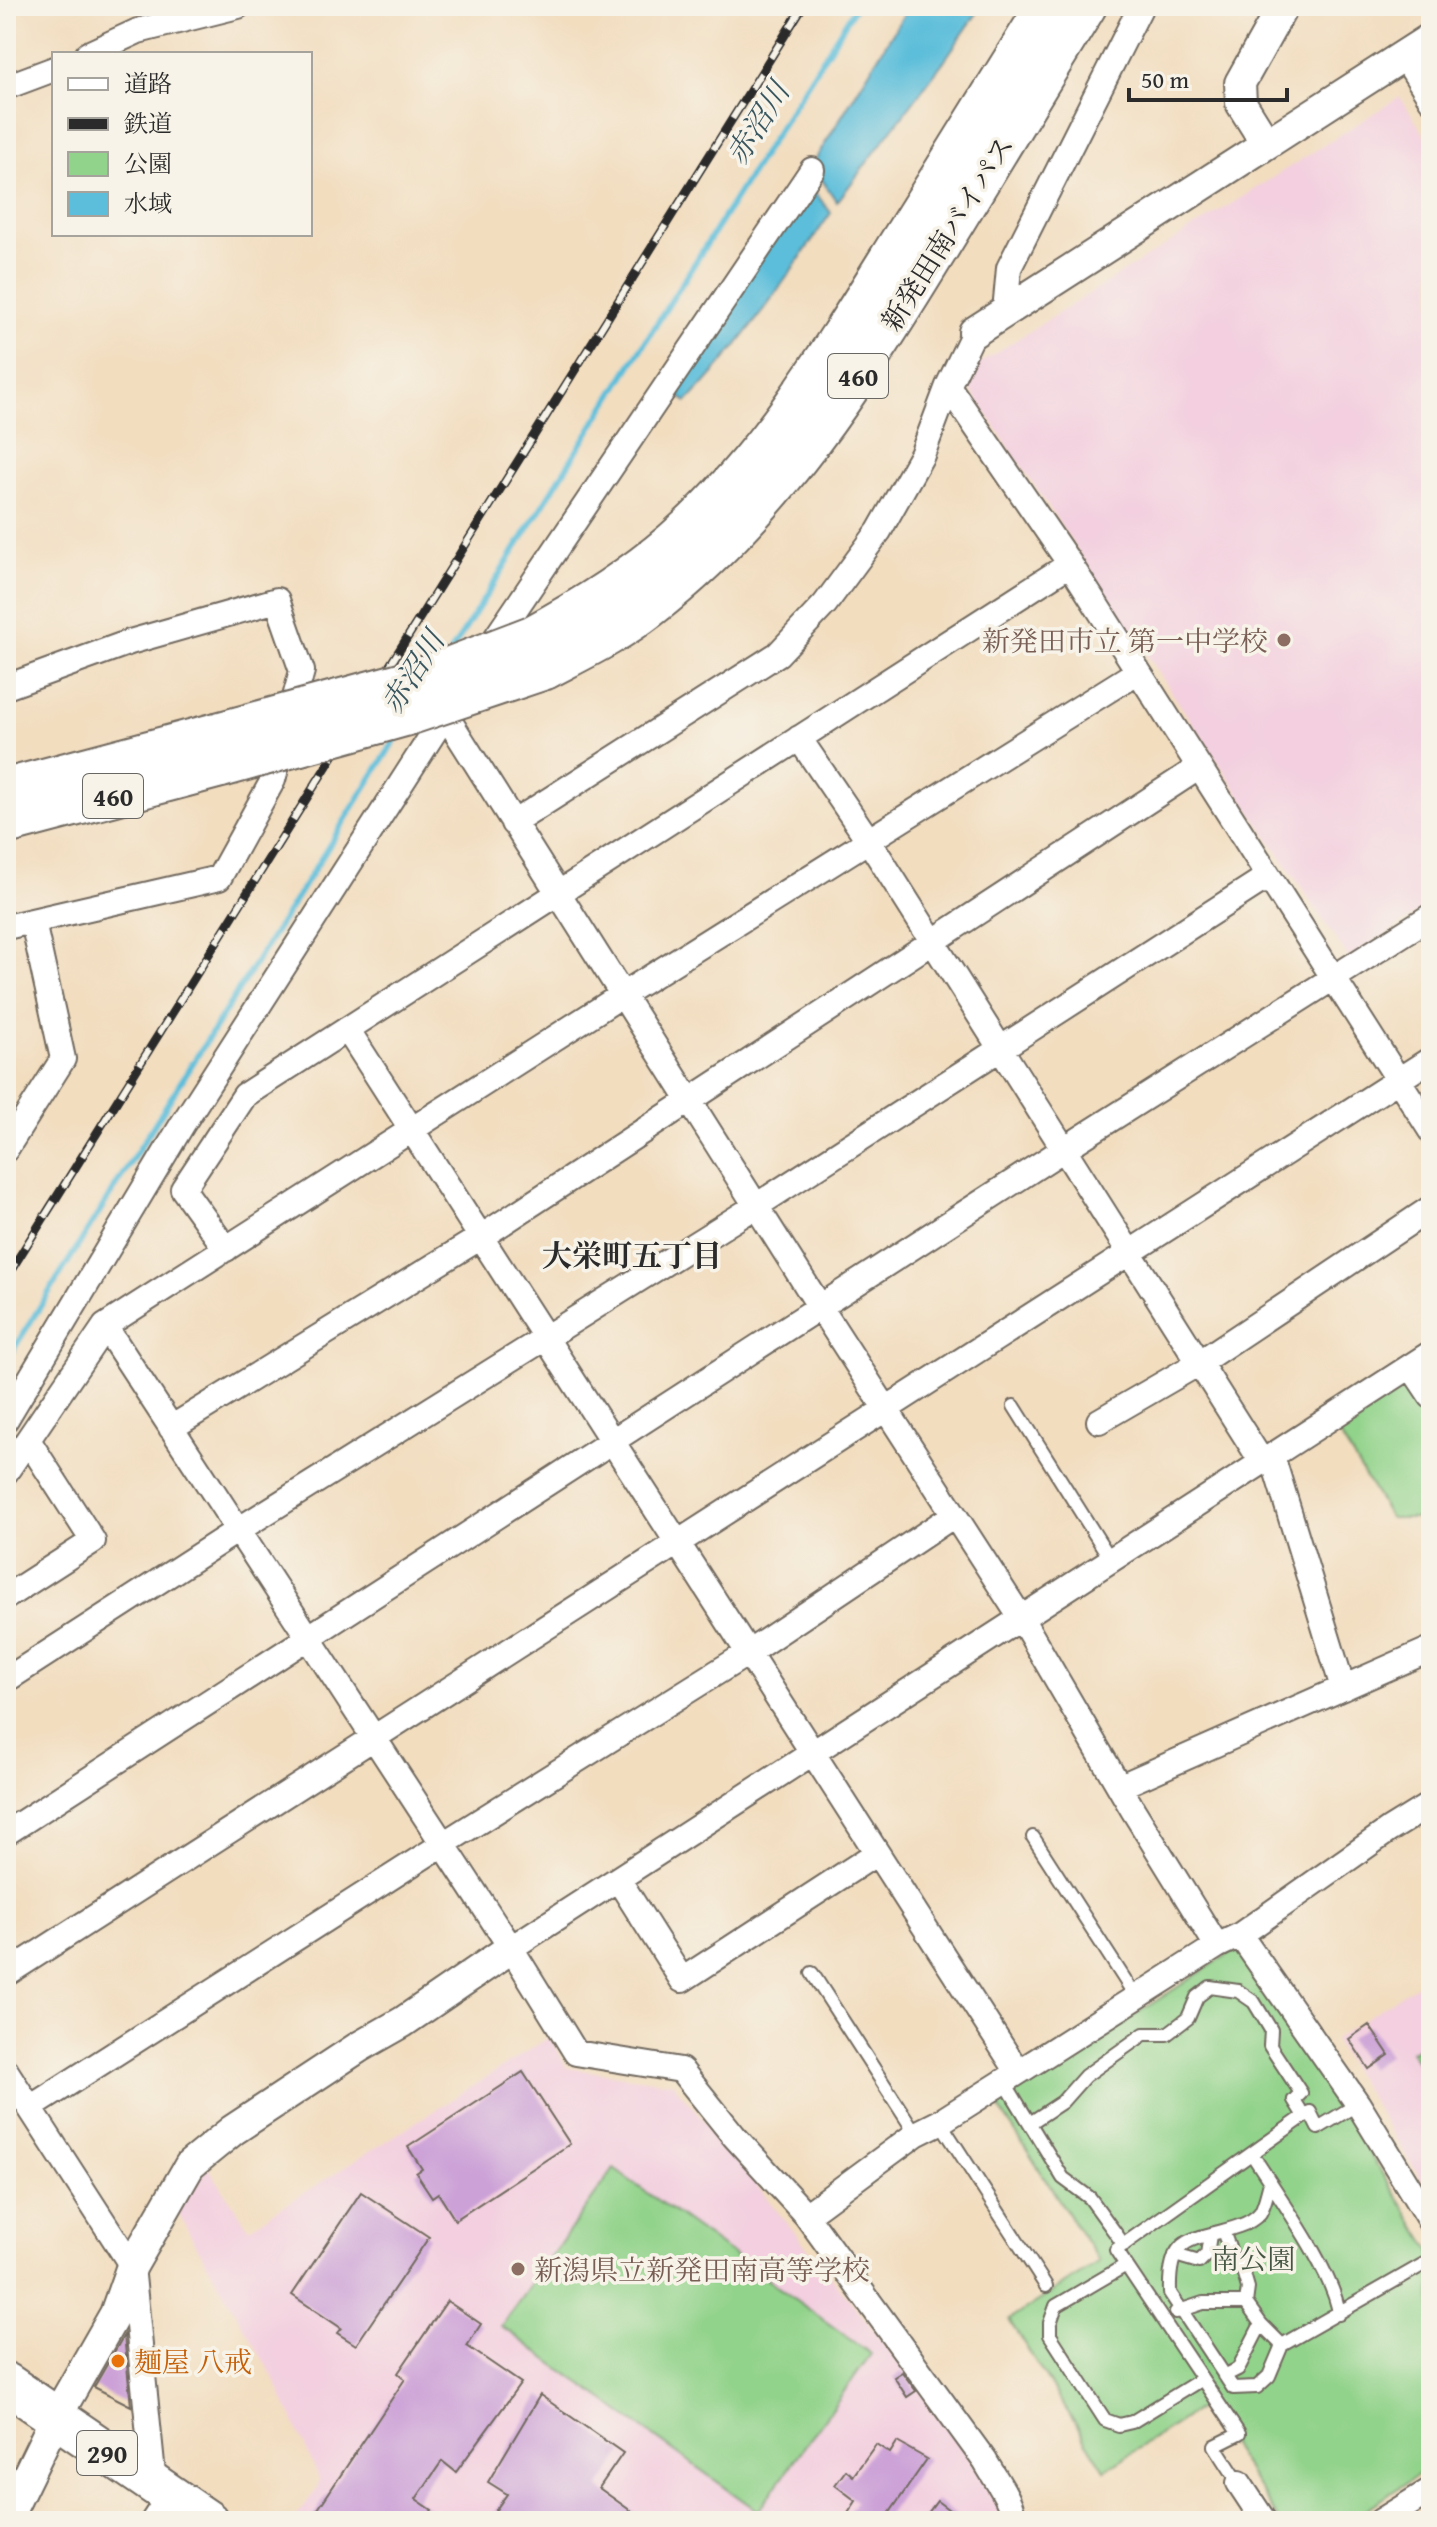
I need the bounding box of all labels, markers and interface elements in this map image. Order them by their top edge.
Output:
legend [52,52,312,236]
scale bar [1129,52,1287,102]
text: 50 m [1141,62,1189,97]
text: 道路 [124,66,172,101]
water label: 赤沼川 [714,71,801,173]
text: 鉄道 [124,106,172,141]
street label: 新発田南バイパス [870,127,1024,339]
text: 公園 [124,146,172,181]
text: 水域 [124,186,172,221]
road number: 460 [828,354,888,398]
water label: 赤沼川 [369,620,456,722]
place label: 新発田市立 第一中学校 [982,620,1268,661]
marker: 新発田市立 第一中学校 [1275,631,1293,649]
road number: 460 [83,774,143,818]
district label: 大栄町五丁目 [542,1233,722,1277]
park label: 南公園 [1211,2238,1295,2279]
place label: 新潟県立新発田南高等学校 [534,2249,870,2290]
marker: 新潟県立新発田南高等学校 [509,2260,527,2278]
place label: 麺屋 八戒 [134,2341,252,2382]
marker: 麺屋 八戒 [109,2352,127,2370]
road number: 290 [77,2431,137,2475]

